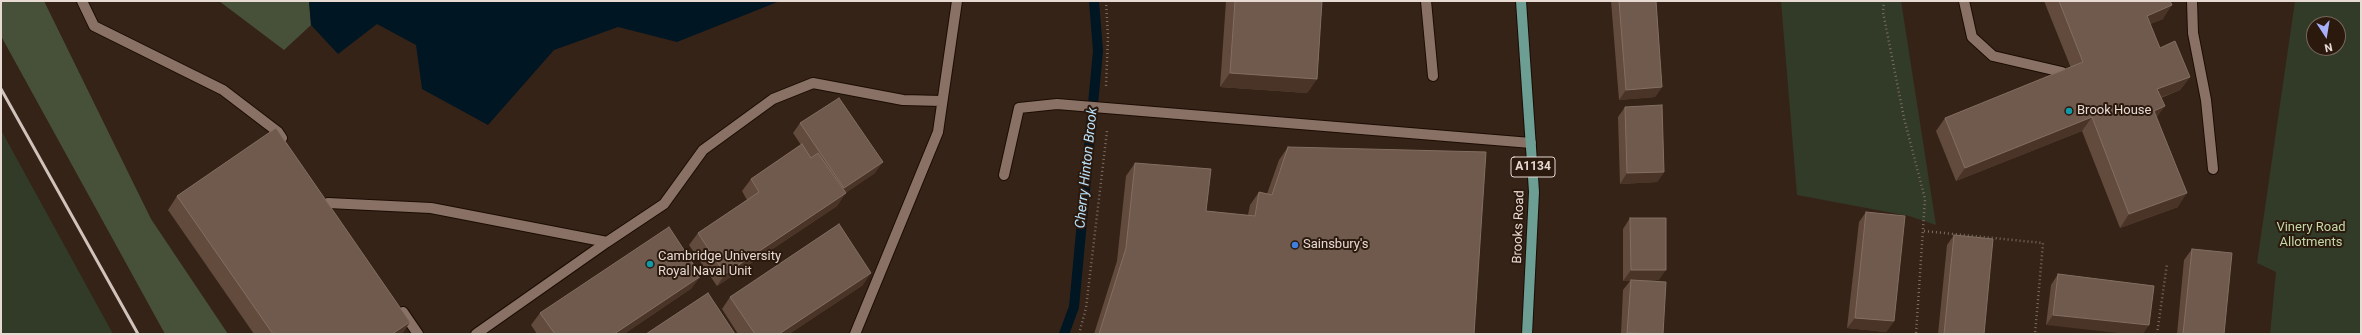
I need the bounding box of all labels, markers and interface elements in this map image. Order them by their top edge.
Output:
north arrow [2306,16,2346,56]
text: N [2323,40,2334,54]
place label: Brook House [2077,103,2151,119]
marker: Brook House [2064,106,2074,116]
water label: Cherry Hinton Brook [1072,107,1102,229]
road number: A1134 [1511,157,1555,177]
street label: Brooks Road [1510,190,1528,264]
park label: Vinery Road Allotments [2276,220,2346,251]
place label: Sainsbury's [1303,237,1369,253]
marker: Sainsbury's [1290,240,1300,250]
place label: Cambridge University Royal Naval Unit [658,249,781,280]
marker: Cambridge University Royal Naval Unit [645,259,655,269]

